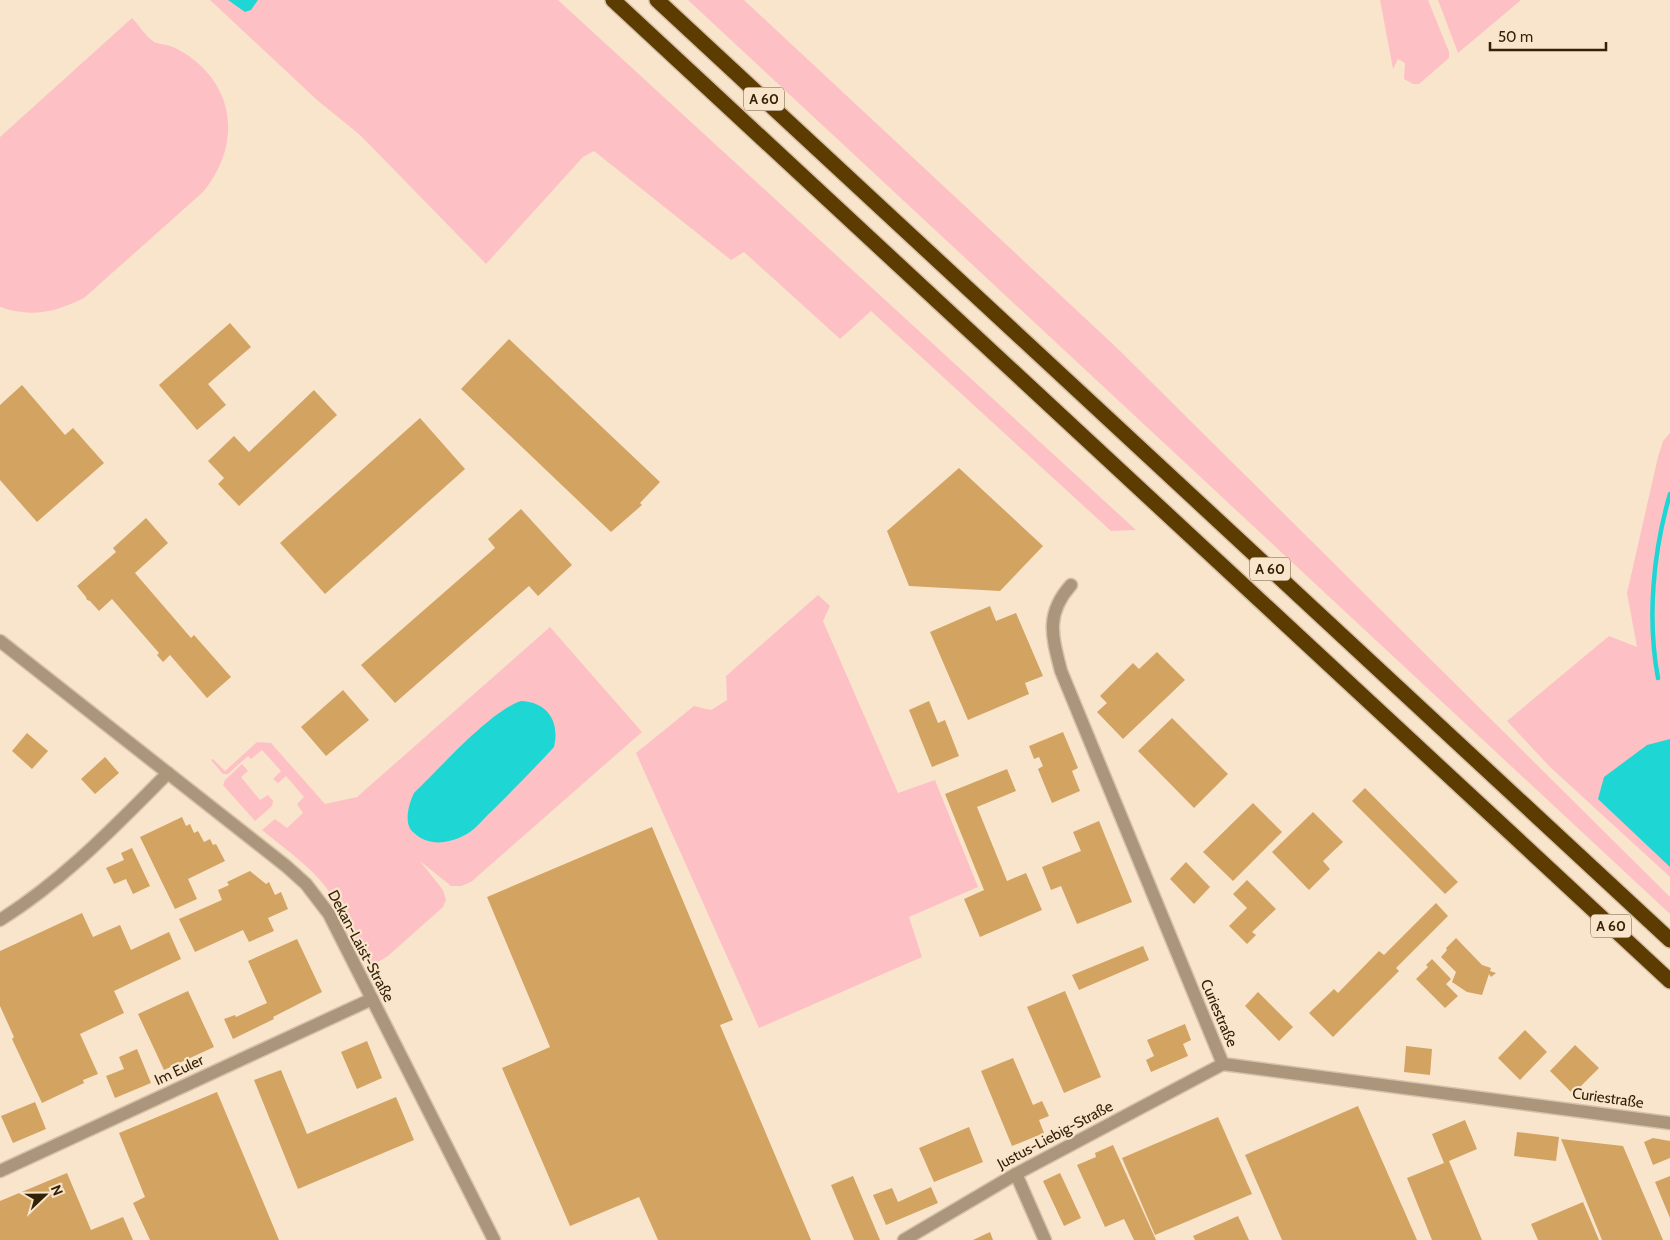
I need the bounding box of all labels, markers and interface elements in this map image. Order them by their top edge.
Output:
scale bar [1490,20,1606,52]
text: 50 m [1498,28,1533,46]
road number: A 60 [744,88,784,110]
road number: A 60 [1250,558,1290,580]
street label: Dekan-Laist-Straße [324,887,398,1005]
road number: A 60 [1591,914,1631,938]
street label: Curiestraße [1197,976,1241,1050]
street label: Im Euler [152,1051,207,1089]
street label: Curiestraße [1571,1084,1645,1112]
street label: Justus-Liebig-Straße [993,1097,1116,1174]
north arrow [20,1170,70,1220]
text: N [47,1182,67,1198]

